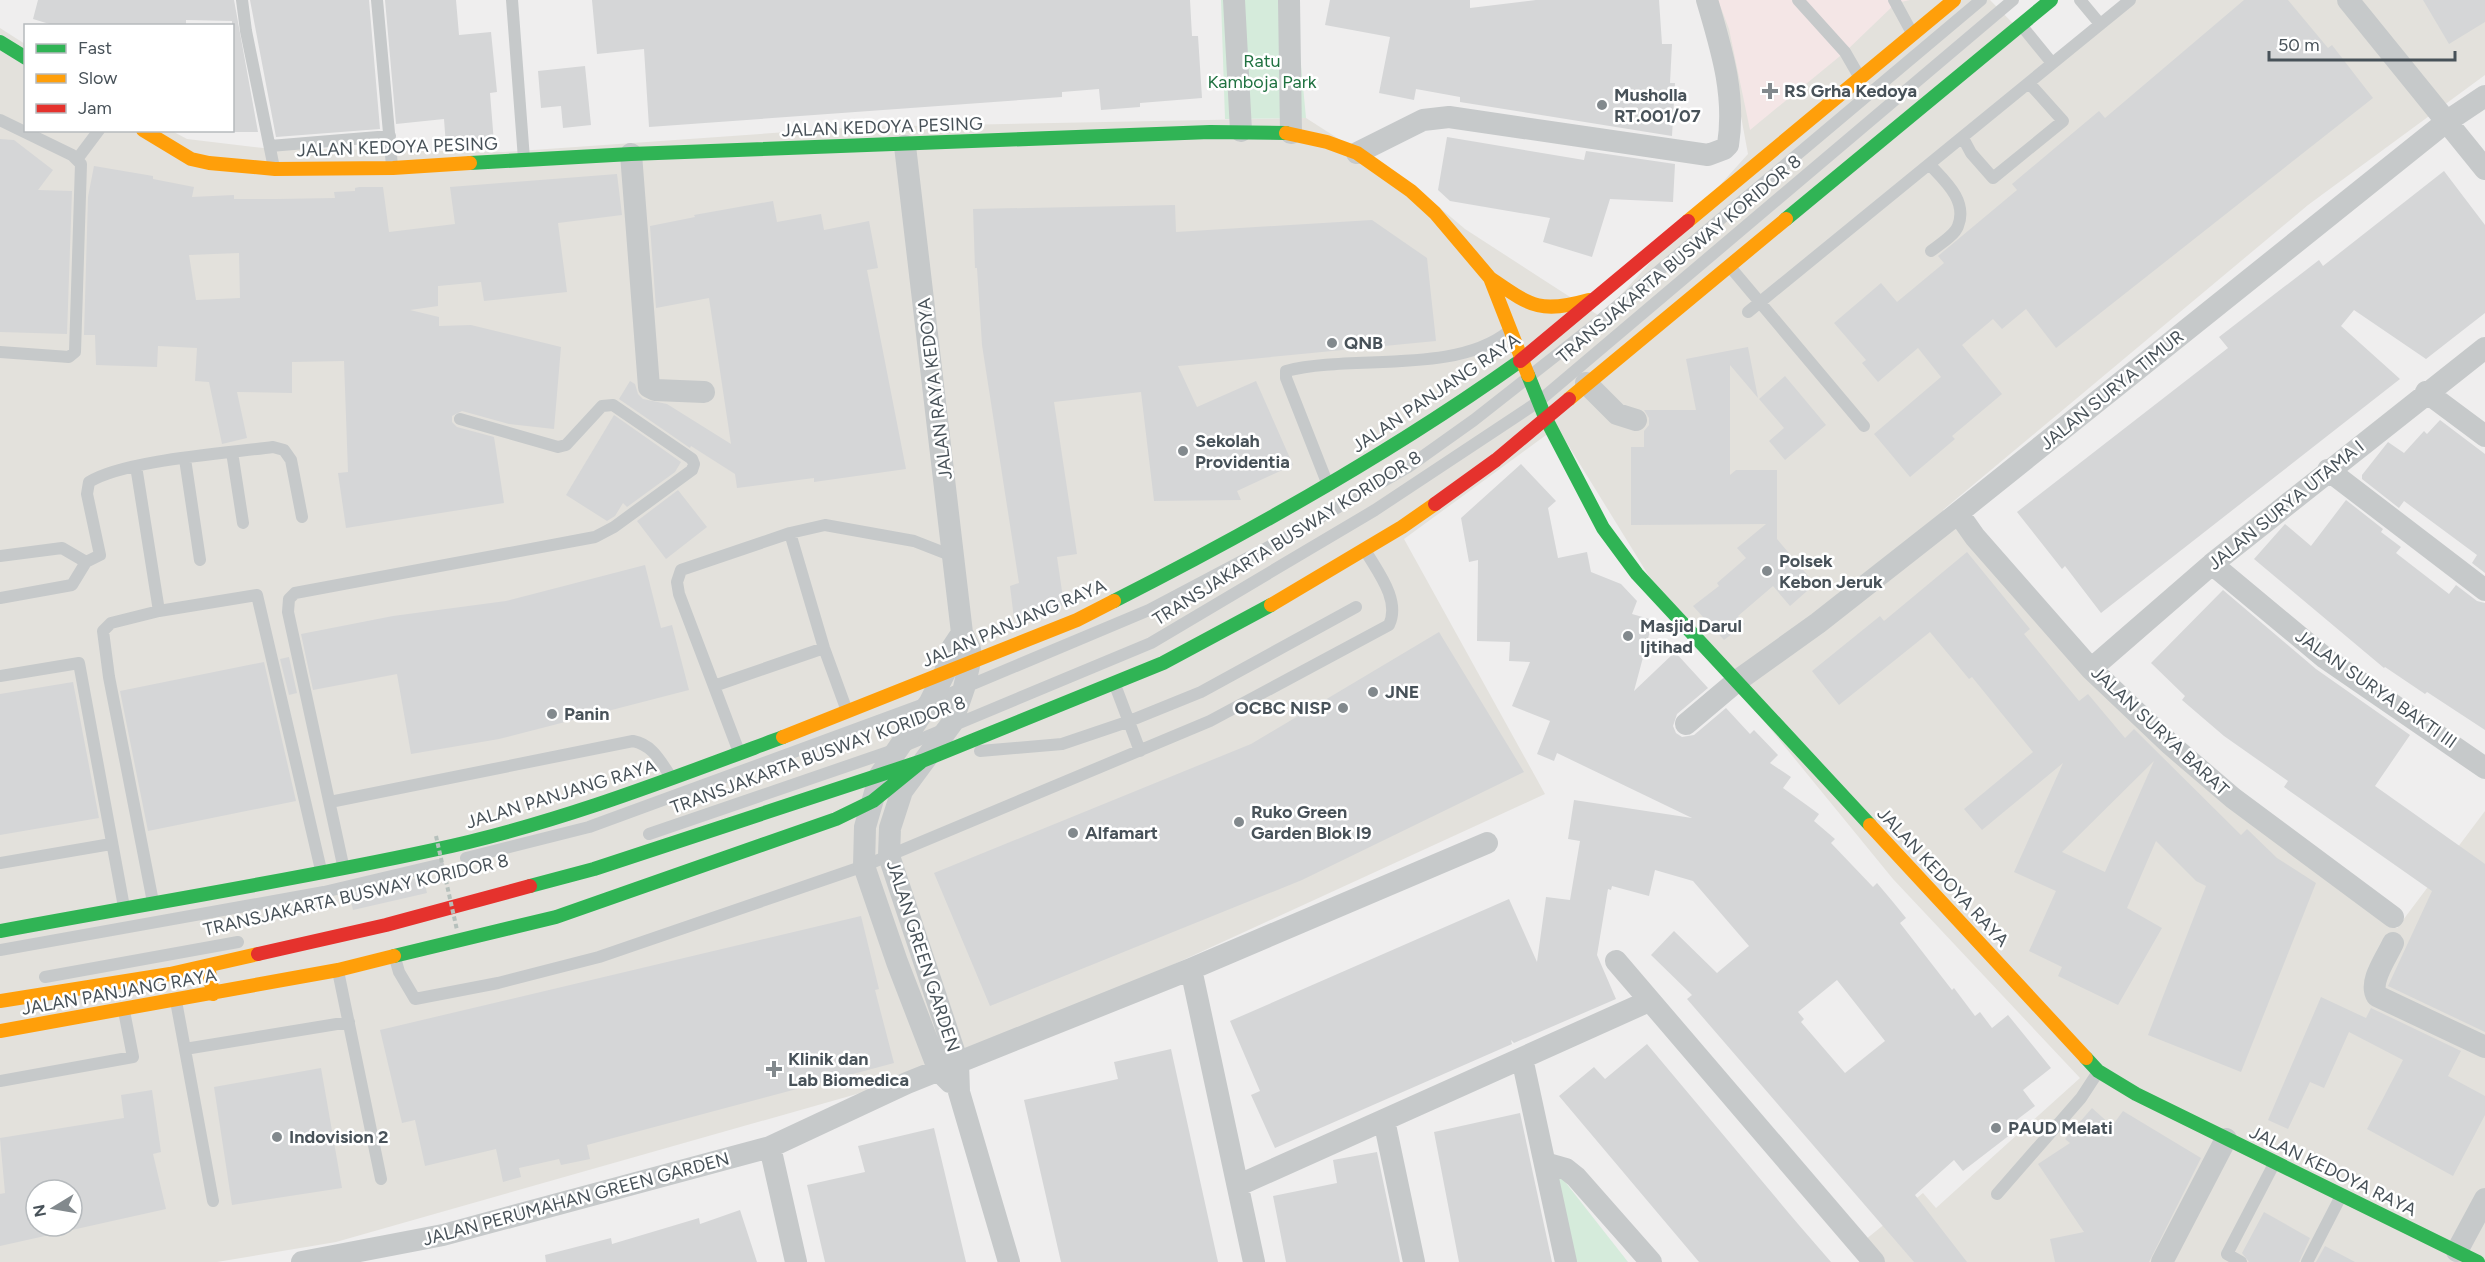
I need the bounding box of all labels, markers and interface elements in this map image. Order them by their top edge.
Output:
legend [24,24,234,132]
scale bar [2269,24,2455,62]
text: 50 m [2278,34,2320,56]
text: Fast [78,37,112,59]
park label: Ratu Kamboja Park [1207,50,1317,93]
text: Slow [78,67,117,89]
place label: RS Grha Kedoya [1784,80,1917,102]
marker: RS Grha Kedoya [1761,82,1779,100]
place label: Musholla RT.001/07 [1614,84,1701,127]
text: Jam [78,97,112,119]
marker: Musholla RT.001/07 [1595,98,1609,112]
street label: JALAN KEDOYA PESING [781,112,983,142]
street label: JALAN KEDOYA PESING [296,132,498,162]
street label: TRANSJAKARTA BUSWAY KORIDOR 8 [1552,150,1806,368]
street label: JALAN RAYA KEDOYA [913,297,957,481]
street label: JALAN SURYA TIMUR [2036,325,2188,455]
street label: JALAN PANJANG RAYA [1348,329,1524,457]
place label: QNB [1344,332,1383,354]
marker: QNB [1325,336,1339,350]
place label: Sekolah Providentia [1195,430,1290,473]
street label: JALAN SURYA UTAMA I [2204,435,2368,575]
marker: Sekolah Providentia [1176,444,1190,458]
street label: TRANSJAKARTA BUSWAY KORIDOR 8 [1149,446,1425,630]
place label: Polsek Kebon Jeruk [1779,550,1883,593]
marker: Polsek Kebon Jeruk [1760,564,1774,578]
street label: JALAN PANJANG RAYA [919,574,1109,672]
place label: Masjid Darul Ijtihad [1640,615,1742,658]
street label: JALAN SURYA BAKTI III [2291,625,2461,753]
marker: Masjid Darul Ijtihad [1621,629,1635,643]
street label: JALAN SURYA BARAT [2087,661,2233,801]
place label: JNE [1385,681,1419,703]
marker: JNE [1366,685,1380,699]
street label: TRANSJAKARTA BUSWAY KORIDOR 8 [667,691,969,819]
place label: OCBC NISP [1235,697,1331,719]
marker: OCBC NISP [1336,701,1350,715]
place label: Panin [564,703,609,725]
marker: Panin [545,707,559,721]
street label: JALAN PANJANG RAYA [463,755,659,833]
place label: Ruko Green Garden Blok I9 [1251,801,1372,844]
street label: JALAN KEDOYA RAYA [1873,803,2013,951]
marker: Ruko Green Garden Blok I9 [1232,815,1246,829]
place label: Alfamart [1085,822,1158,844]
marker: Alfamart [1066,826,1080,840]
street label: TRANSJAKARTA BUSWAY KORIDOR 8 [201,849,511,941]
street label: JALAN GREEN GARDEN [882,857,964,1055]
street label: JALAN PANJANG RAYA [20,964,218,1020]
place label: Klinik dan Lab Biomedica [788,1048,909,1091]
marker: Klinik dan Lab Biomedica [765,1060,783,1078]
place label: PAUD Melati [2008,1117,2113,1139]
marker: PAUD Melati [1989,1121,2003,1135]
street label: JALAN KEDOYA RAYA [2246,1121,2420,1221]
place label: Indovision 2 [289,1126,388,1148]
marker: Indovision 2 [270,1130,284,1144]
street label: JALAN PERUMAHAN GREEN GARDEN [420,1147,732,1251]
north arrow [24,1178,84,1238]
text: N [29,1203,50,1219]

